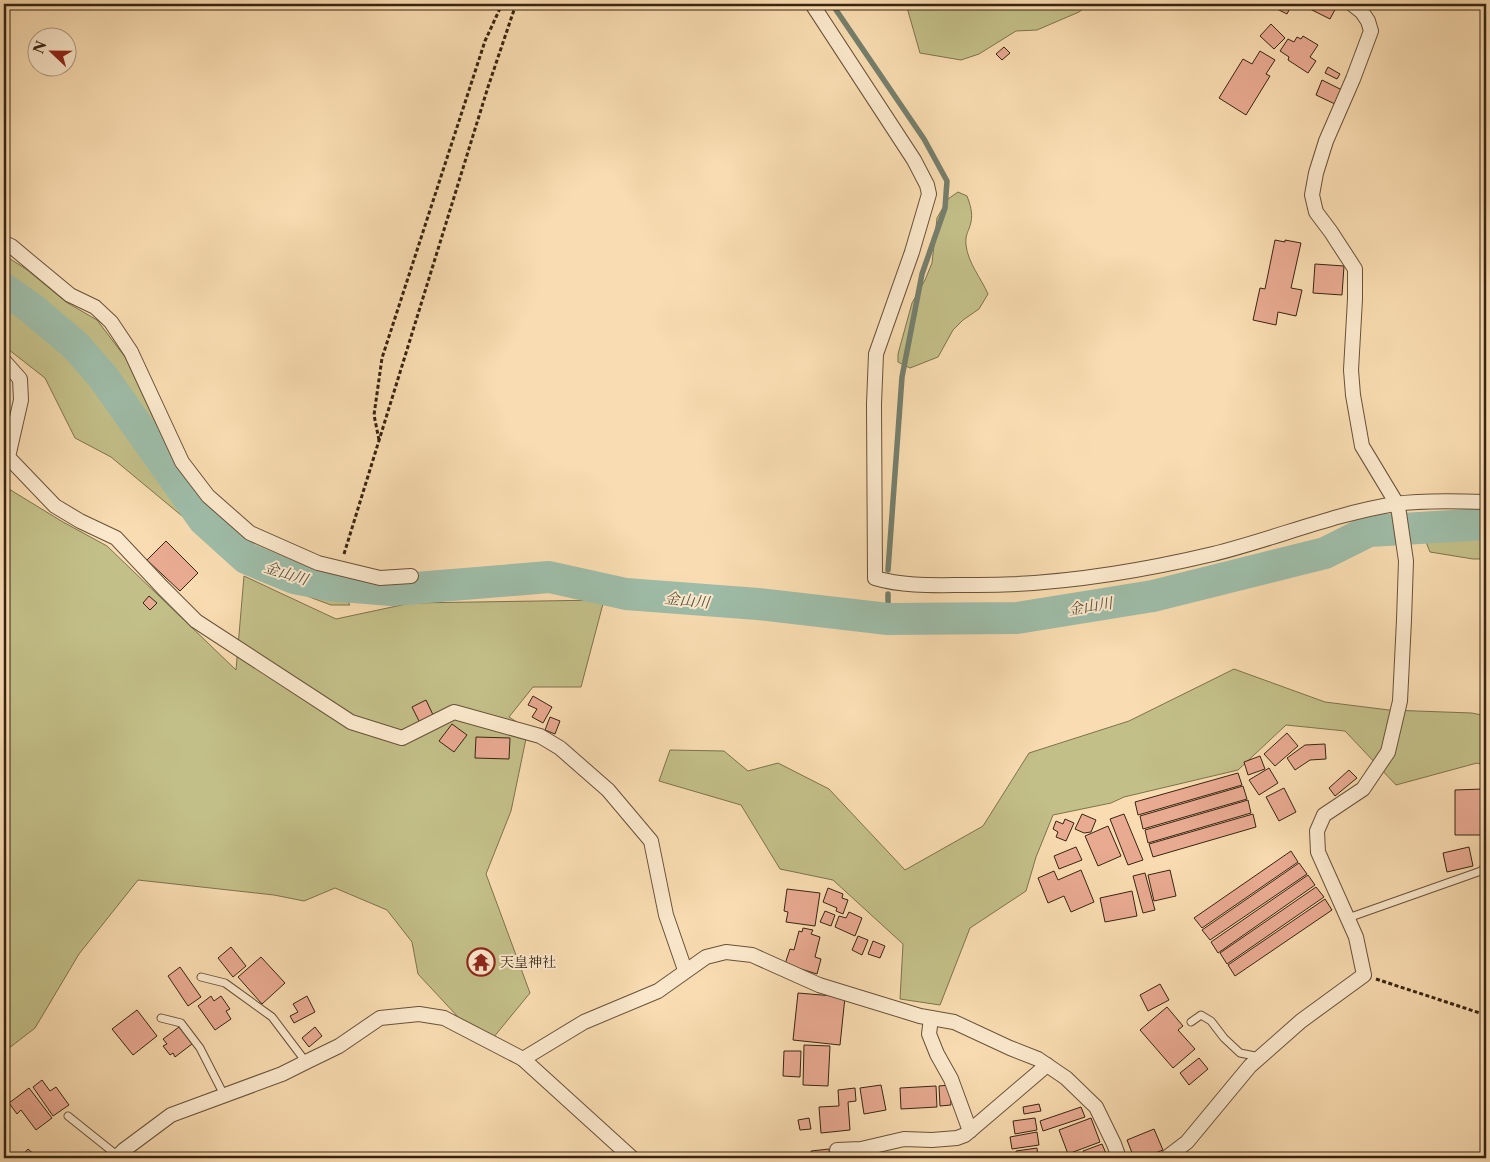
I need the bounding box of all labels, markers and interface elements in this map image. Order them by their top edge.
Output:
north arrow [28,28,78,78]
text: N [29,38,51,56]
water label: 金山川 [262,557,312,590]
water label: 金山川 [664,588,712,612]
water label: 金山川 [1066,593,1116,619]
temple icon: 天皇神社 [466,947,496,977]
place label: 天皇神社 [500,953,556,971]

